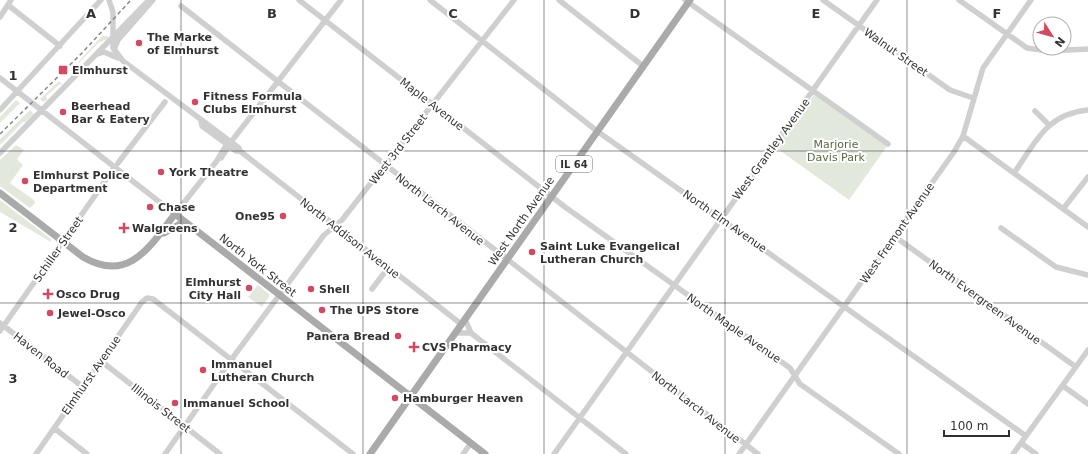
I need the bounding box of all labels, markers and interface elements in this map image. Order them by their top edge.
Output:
text: A [86,6,96,21]
text: B [267,6,277,21]
text: C [448,6,458,21]
text: D [630,6,641,21]
text: E [812,6,820,21]
text: F [993,6,1001,21]
north arrow [1032,16,1072,56]
street label: Walnut Street [861,26,931,80]
place label: The Marke of Elmhurst [147,31,219,57]
text: N [1052,34,1068,49]
marker: The Marke of Elmhurst [134,38,144,48]
marker: Elmhurst [57,64,69,76]
place label: Elmhurst [72,64,128,77]
text: 1 [8,68,18,83]
street label: Maple Avenue [397,75,466,133]
place label: Fitness Formula Clubs Elmhurst [203,90,302,116]
street label: West Grantley Avenue [730,96,813,203]
marker: Fitness Formula Clubs Elmhurst [190,97,200,107]
place label: Beerhead Bar & Eatery [71,100,150,126]
marker: Beerhead Bar & Eatery [58,107,68,117]
street label: West 3rd Street [367,111,430,187]
park label: Marjorie Davis Park [807,138,866,164]
road number: IL 64 [556,156,592,172]
place label: York Theatre [168,166,248,179]
marker: York Theatre [156,167,166,177]
place label: Elmhurst Police Department [33,169,130,195]
street label: North Larch Avenue [393,171,487,248]
street label: West North Avenue [486,174,557,268]
marker: Elmhurst Police Department [20,176,30,186]
street label: West Fremont Avenue [858,180,937,286]
street label: North Elm Avenue [680,188,769,255]
street label: North Addison Avenue [297,196,402,281]
place label: Chase [158,201,195,214]
marker: Chase [145,202,155,212]
place label: One95 [235,210,275,223]
marker: One95 [278,211,288,221]
street label: Schiller Street [31,213,86,285]
text: 2 [8,220,18,235]
place label: Walgreens [132,222,198,235]
marker: Walgreens [119,223,129,233]
street label: North York Street [217,231,299,300]
place label: Saint Luke Evangelical Lutheran Church [540,240,680,266]
marker: Saint Luke Evangelical Lutheran Church [527,247,537,257]
street label: North Evergreen Avenue [926,257,1043,347]
place label: Elmhurst City Hall [185,276,241,302]
marker: Elmhurst City Hall [244,283,254,293]
place label: Shell [319,283,350,296]
marker: Shell [306,284,316,294]
place label: Osco Drug [56,288,120,301]
marker: Osco Drug [43,289,53,299]
street label: North Maple Avenue [684,291,783,366]
place label: The UPS Store [330,304,419,317]
marker: The UPS Store [317,305,327,315]
place label: Jewel-Osco [57,307,126,320]
marker: Jewel-Osco [45,308,55,318]
street label: Haven Road [11,330,71,381]
place label: Panera Bread [306,330,390,343]
marker: Panera Bread [393,331,403,341]
street label: Elmhurst Avenue [59,333,124,417]
place label: CVS Pharmacy [422,341,512,354]
marker: CVS Pharmacy [409,342,419,352]
place label: Immanuel Lutheran Church [211,358,314,384]
marker: Immanuel Lutheran Church [198,365,208,375]
street label: North Larch Avenue [649,369,743,446]
text: 3 [8,371,18,386]
street label: Illinois Street [128,381,194,436]
place label: Hamburger Heaven [403,392,523,405]
marker: Hamburger Heaven [390,393,400,403]
place label: Immanuel School [183,397,289,410]
marker: Immanuel School [170,398,180,408]
scale bar [944,412,1009,438]
text: 100 m [950,419,988,433]

